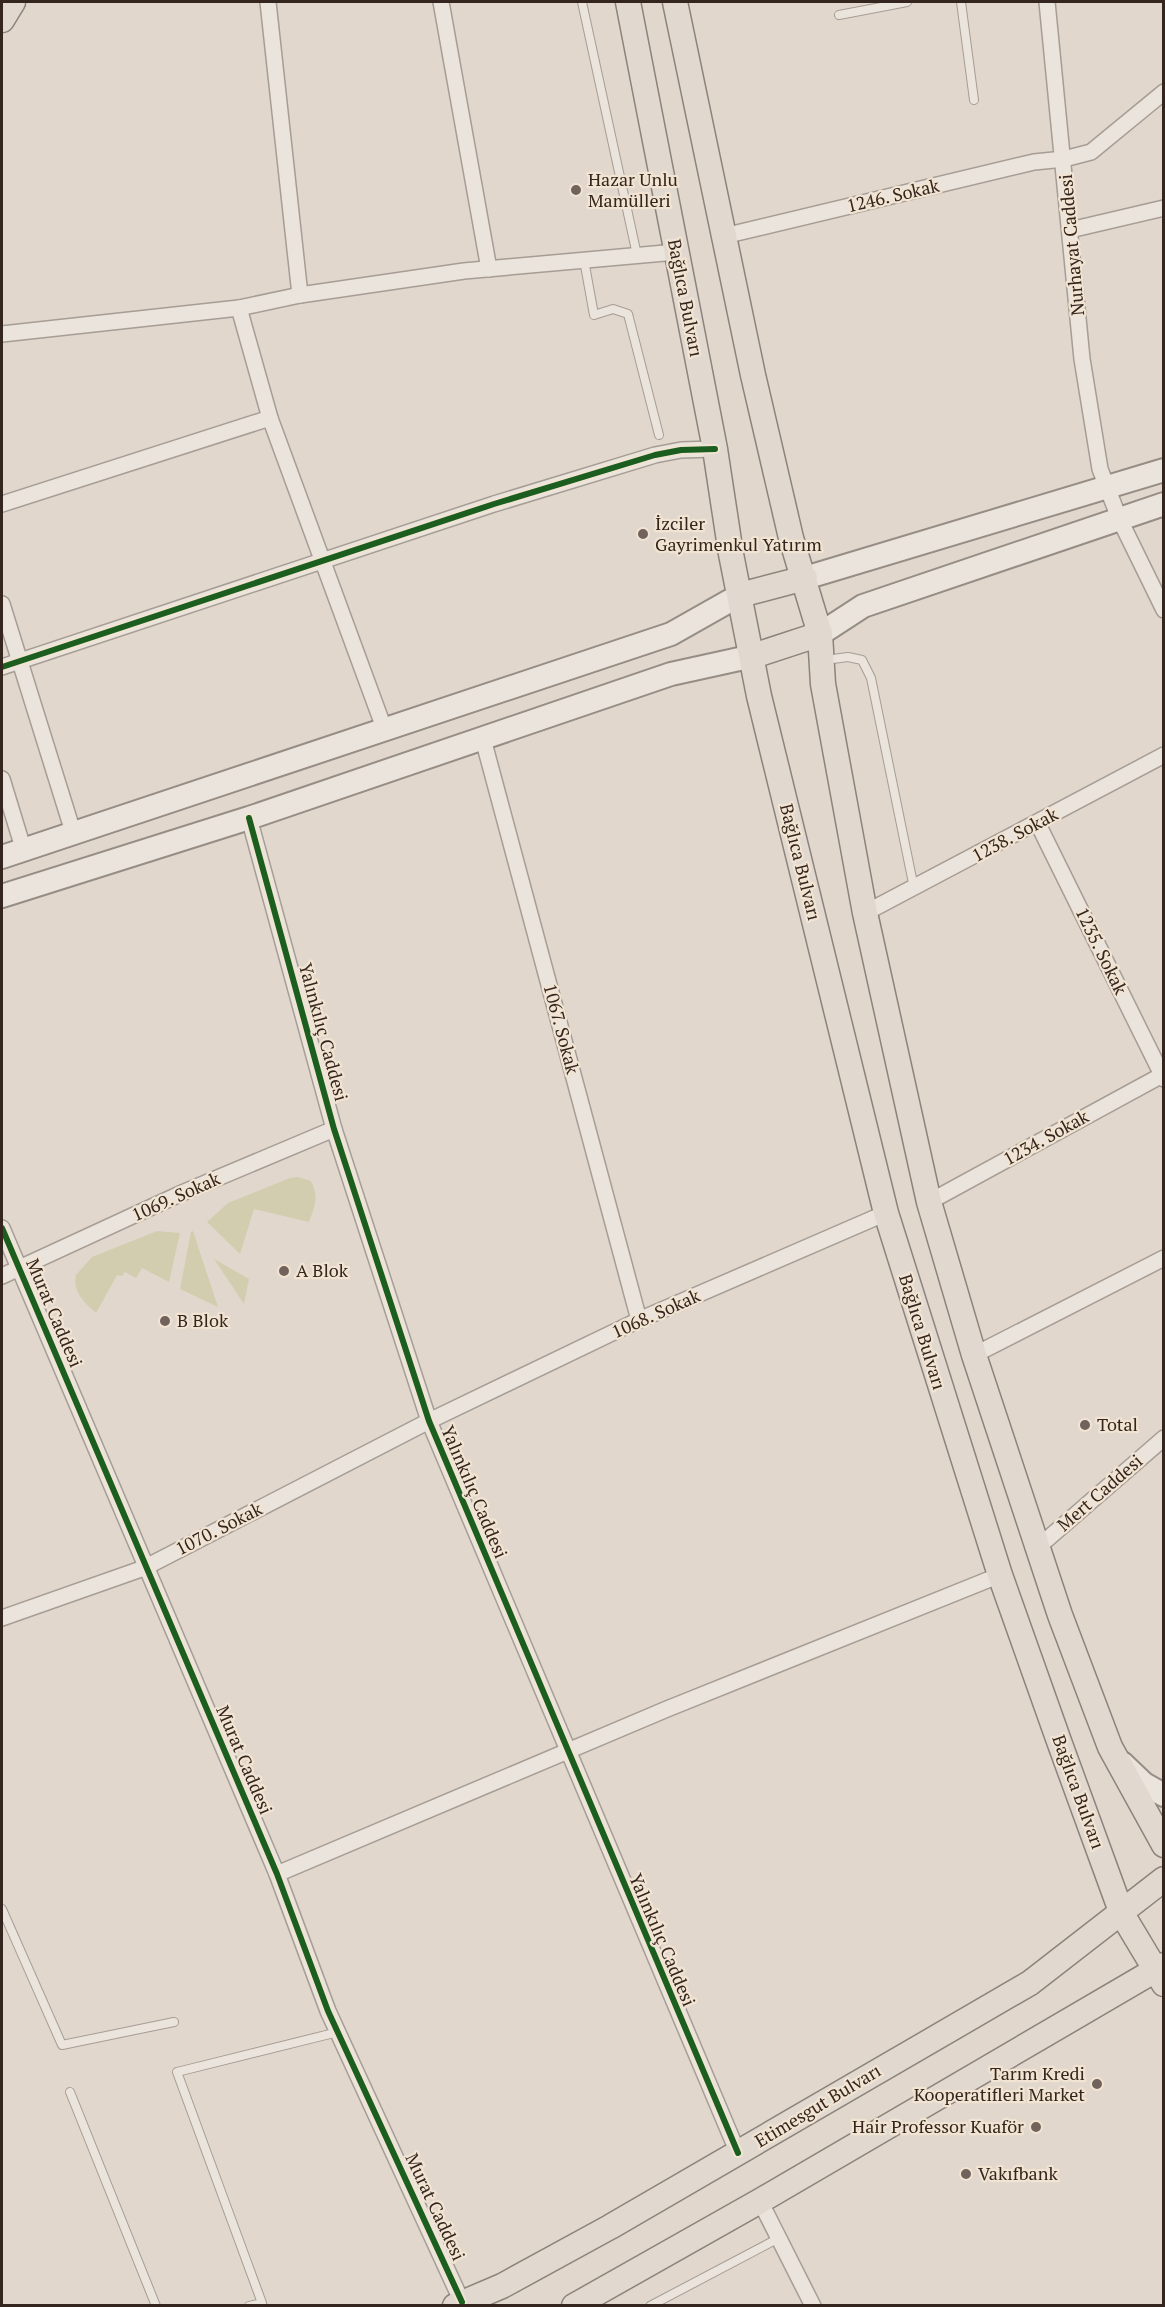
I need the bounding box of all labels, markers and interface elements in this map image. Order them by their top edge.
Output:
place label: Hazar Unlu Mamülleri [588,167,678,212]
street label: 1246. Sokak [844,173,942,217]
street label: Nurhayat Caddesi [1053,173,1089,317]
marker: Hazar Unlu Mamülleri [569,183,583,197]
street label: Bağlıca Bulvarı [663,237,709,359]
place label: İzciler Gayrimenkul Yatırım [655,511,822,556]
marker: İzciler Gayrimenkul Yatırım [636,527,650,541]
street label: Bağlıca Bulvarı [775,801,827,923]
street label: 1238. Sokak [967,801,1062,867]
street label: 1235. Sokak [1070,903,1134,999]
street label: Yalınkılıç Caddesi [294,960,354,1103]
street label: 1067. Sokak [538,981,586,1077]
street label: 1234. Sokak [998,1103,1093,1170]
street label: 1069. Sokak [128,1166,224,1226]
street label: Murat Caddesi [21,1255,89,1371]
place label: A Blok [296,1258,349,1282]
marker: A Blok [277,1264,291,1278]
street label: Bağlıca Bulvarı [894,1271,952,1392]
street label: 1068. Sokak [608,1283,704,1343]
place label: B Blok [177,1308,229,1332]
marker: B Blok [158,1314,172,1328]
place label: Total [1097,1412,1138,1436]
marker: Total [1078,1418,1092,1432]
street label: Yalınkılıç Caddesi [436,1422,514,1562]
street label: Mert Caddesi [1052,1449,1147,1536]
street label: 1070. Sokak [171,1496,267,1560]
street label: Murat Caddesi [211,1702,279,1818]
street label: Bağlıca Bulvarı [1047,1731,1111,1852]
street label: Yalınkılıç Caddesi [624,1870,702,2010]
street label: Etimesgut Bulvarı [750,2058,885,2152]
place label: Tarım Kredi Kooperatifleri Market [914,2061,1085,2106]
marker: Tarım Kredi Kooperatifleri Market [1090,2077,1104,2091]
place label: Hair Professor Kuaför [852,2114,1024,2138]
marker: Hair Professor Kuaför [1029,2120,1043,2134]
street label: Murat Caddesi [401,2149,471,2264]
place label: Vakıfbank [978,2161,1058,2185]
marker: Vakıfbank [959,2167,973,2181]

